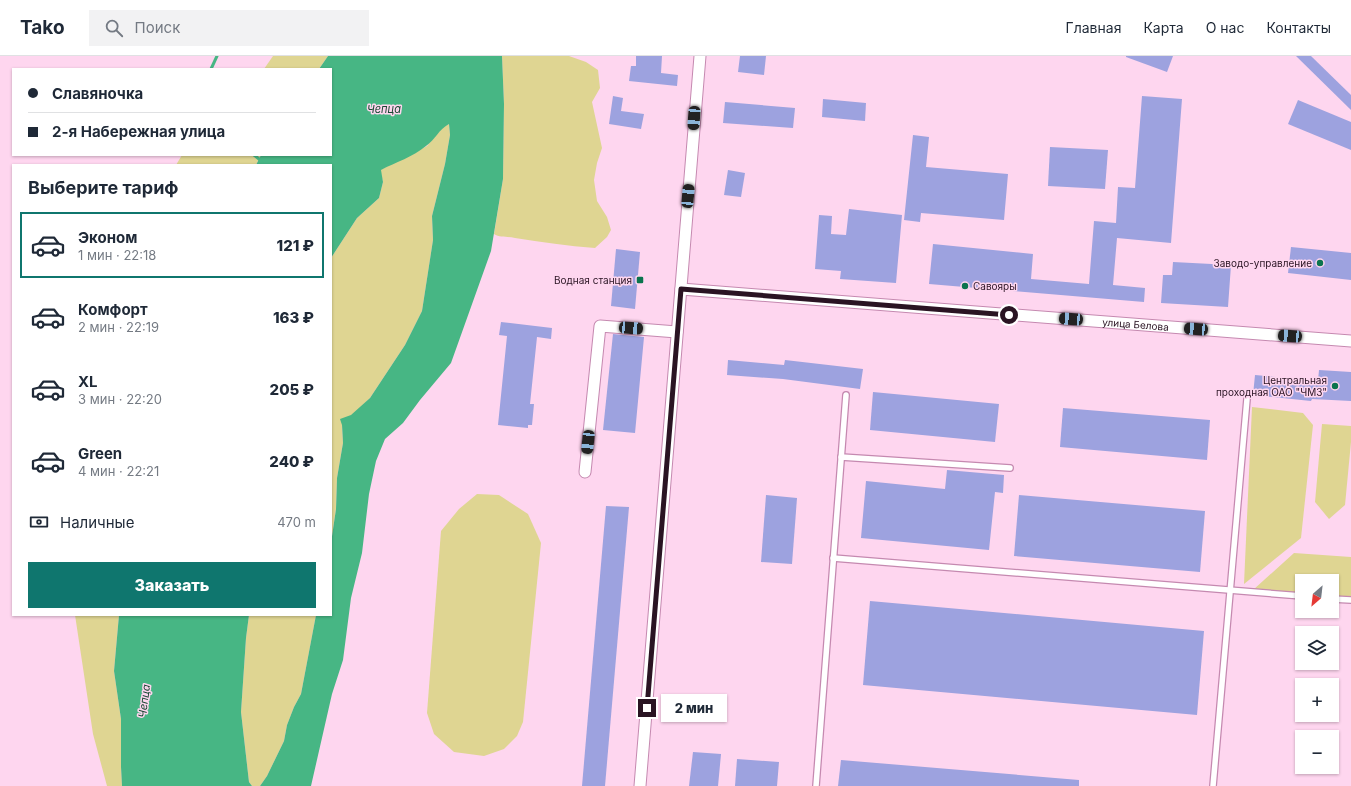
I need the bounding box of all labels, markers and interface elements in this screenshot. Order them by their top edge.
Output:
search box [89,10,369,46]
text: Tako [20,16,65,39]
icon: search [103,17,125,39]
text: Поиск [135,18,180,37]
text: Главная [1066,19,1121,36]
text: Карта [1143,19,1184,36]
text: О нас [1206,19,1244,36]
text: Контакты [1266,19,1331,36]
text: Славяночка [52,84,143,103]
water label: Чепца [367,102,401,116]
car [687,106,701,130]
text: 2-я Набережная улица [52,122,225,141]
text: Выберите тариф [28,177,179,198]
car [681,184,695,208]
icon: car [30,227,66,263]
text: Эконом [78,228,137,247]
text: 121 ₽ [277,236,314,255]
text: 1 мин · 22:18 [78,247,156,263]
place label: Заводо-управление [1213,257,1312,269]
marker: Заводо-управление [1315,258,1325,268]
place label: Водная станция [554,274,632,286]
marker: Водная станция [635,275,645,285]
place label: Савояры [973,280,1017,292]
marker: Савояры [960,281,970,291]
icon: car [30,299,66,335]
text: Комфорт [78,300,148,319]
route start [1000,306,1018,324]
text: 163 ₽ [273,308,314,327]
car [1059,312,1083,326]
street label: улица Белова [1102,316,1169,333]
text: 2 мин · 22:19 [78,319,159,335]
car [619,321,643,335]
car [1184,322,1208,336]
car [1278,329,1302,343]
icon: car [30,371,66,407]
text: XL [78,372,98,391]
place label: Центральная проходная ОАО "ЧМЗ" [1216,374,1327,398]
text: 205 ₽ [270,380,314,399]
marker: Центральная проходная ОАО "ЧМЗ" [1330,381,1340,391]
text: 3 мин · 22:20 [78,391,162,407]
car [581,429,595,455]
icon: car [30,443,66,479]
text: Green [78,444,122,463]
text: 240 ₽ [269,452,314,471]
text: 4 мин · 22:21 [78,463,159,479]
icon: cash [28,511,50,533]
text: Наличные [60,513,134,532]
text: 470 m [277,514,316,530]
button: Заказать [28,562,316,608]
north arrow [1295,574,1339,618]
map controls [1295,574,1339,774]
button: layers [1295,626,1339,670]
button: + [1295,678,1339,722]
water label: Чепца [135,683,153,719]
callout: 2 мин [661,694,727,722]
route end [638,699,656,717]
text: 2 мин [675,700,713,716]
button: − [1295,730,1339,774]

